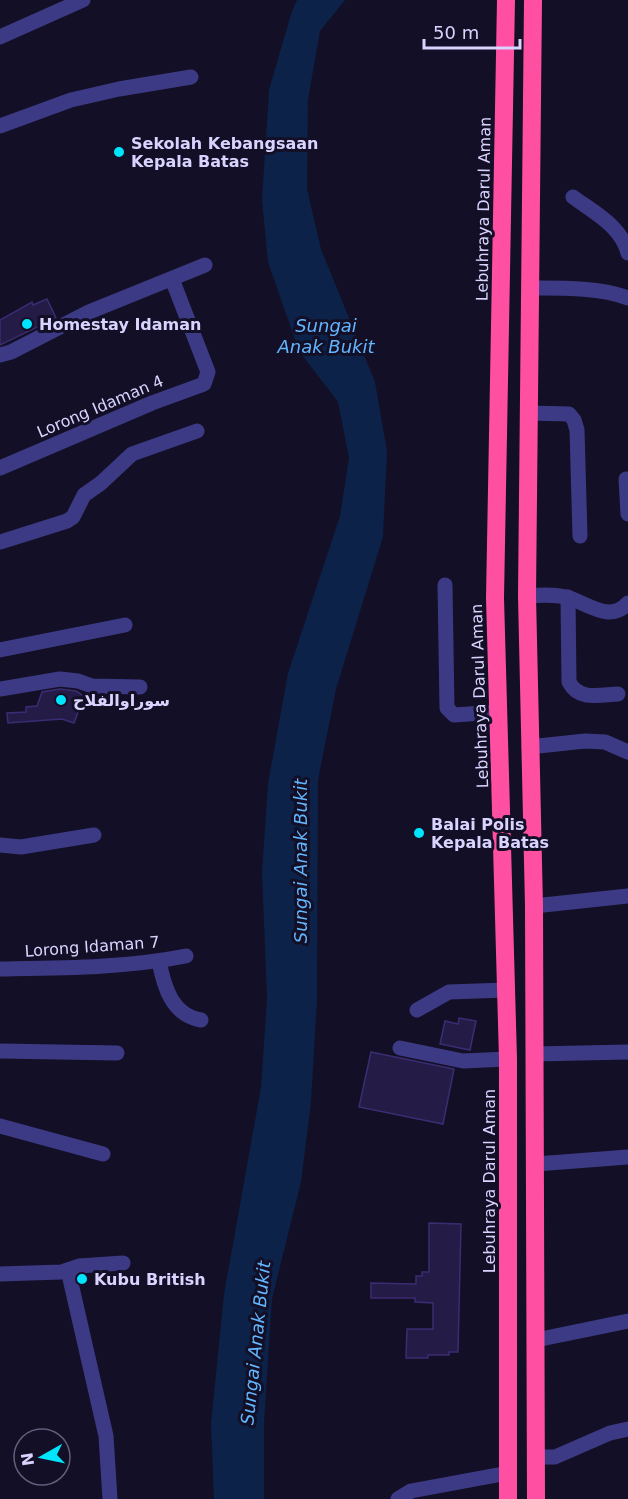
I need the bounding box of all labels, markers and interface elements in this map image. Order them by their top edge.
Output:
scale bar [424,12,520,50]
text: 50 m [433,22,479,43]
street label: Lebuhraya Darul Aman [472,117,495,301]
place label: Sekolah Kebangsaan Kepala Batas [131,134,318,171]
marker: Sekolah Kebangsaan Kepala Batas [112,145,126,159]
place label: Homestay Idaman [39,315,201,334]
water label: Sungai Anak Bukit [276,315,376,357]
marker: Homestay Idaman [20,317,34,331]
street label: Lorong Idaman 4 [34,371,166,442]
street label: Lebuhraya Darul Aman [467,603,492,789]
place label: سوراوالفلاح [73,691,170,710]
marker: سوراوالفلاح [54,693,68,707]
water label: Sungai Anak Bukit [290,778,311,943]
place label: Balai Polis Kepala Batas [431,815,549,852]
marker: Balai Polis Kepala Batas [412,826,426,840]
street label: Lorong Idaman 7 [24,932,160,961]
street label: Lebuhraya Darul Aman [480,1089,499,1273]
water label: Sungai Anak Bukit [236,1259,275,1426]
place label: Kubu British [94,1270,206,1289]
marker: Kubu British [75,1272,89,1286]
north arrow [12,1427,72,1487]
text: N [17,1451,38,1467]

